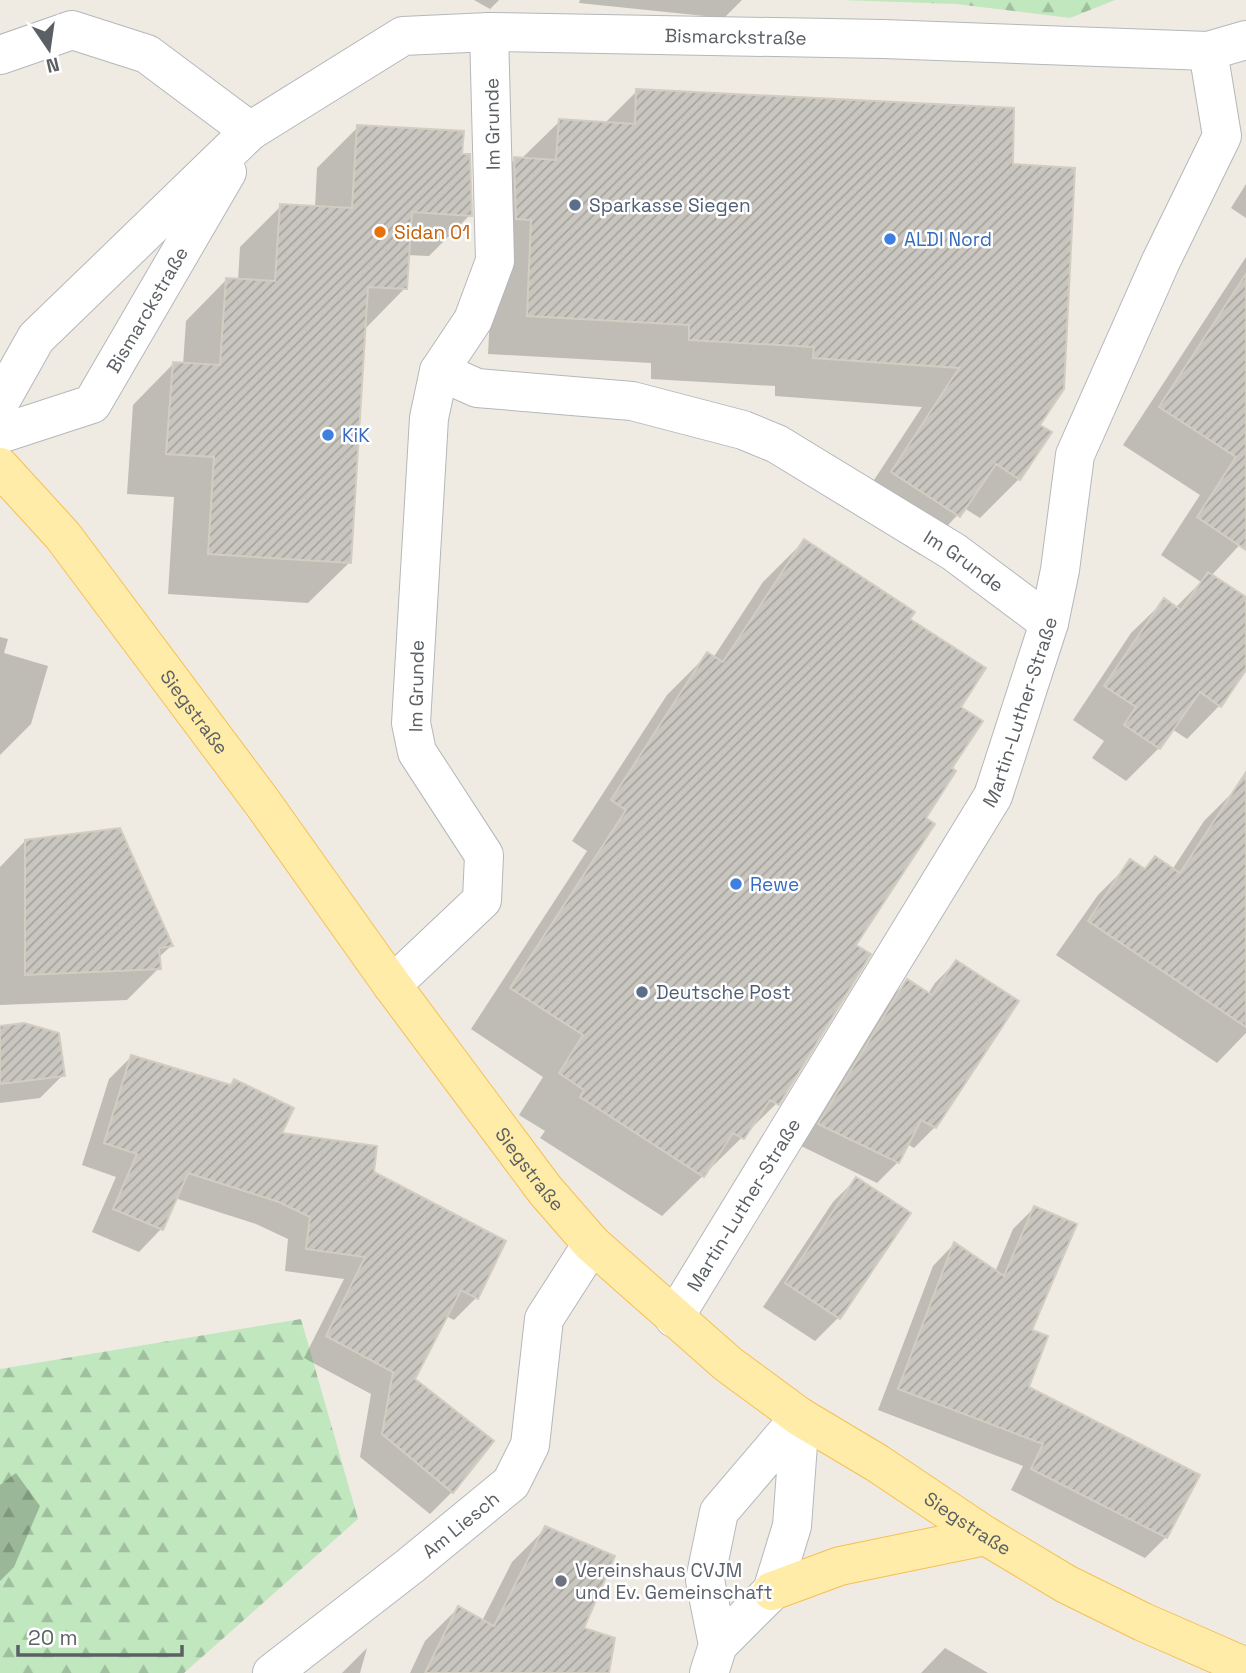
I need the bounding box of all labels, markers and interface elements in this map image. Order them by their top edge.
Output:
north arrow [14,14,84,84]
street label: Bismarckstraße [664,23,807,51]
text: N [44,51,62,79]
street label: Im Grunde [479,78,506,170]
place label: Sparkasse Siegen [589,193,751,218]
marker: Sparkasse Siegen [567,197,583,213]
place label: Sidan 01 [394,220,470,245]
marker: Sidan 01 [372,224,388,240]
place label: ALDI Nord [904,227,992,252]
marker: ALDI Nord [882,231,898,247]
street label: Bismarckstraße [101,242,194,378]
place label: KiK [342,423,370,448]
marker: KiK [320,427,336,443]
street label: Im Grunde [919,524,1009,598]
street label: Martin-Luther-Straße [977,615,1063,812]
street label: Im Grunde [403,640,430,732]
street label: Siegstraße [154,665,234,759]
place label: Rewe [750,872,799,897]
marker: Rewe [728,876,744,892]
place label: Deutsche Post [656,980,791,1005]
marker: Deutsche Post [634,984,650,1000]
street label: Martin-Luther-Straße [681,1114,806,1296]
street label: Siegstraße [489,1122,570,1216]
street label: Am Liesch [417,1486,505,1564]
street label: Siegstraße [919,1486,1016,1561]
place label: Vereinshaus CVJM und Ev. Gemeinschaft [575,1558,772,1605]
marker: Vereinshaus CVJM und Ev. Gemeinschaft [553,1573,569,1589]
scale bar [18,1614,182,1658]
text: 20 m [28,1624,78,1651]

